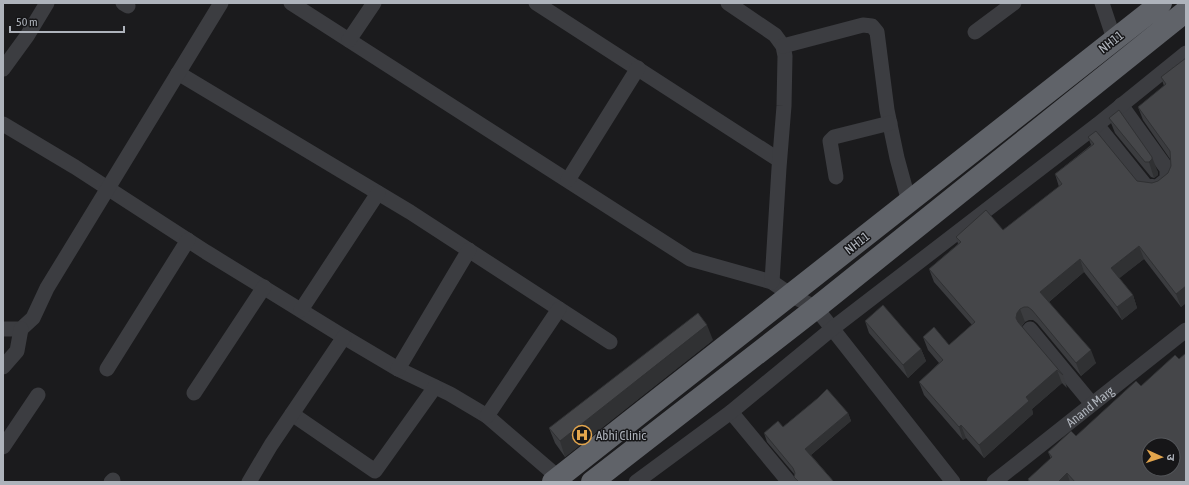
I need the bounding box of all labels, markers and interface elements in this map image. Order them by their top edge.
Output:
scale bar [10,8,124,34]
text: 50 m [16,15,38,29]
street label: NH11 [1096,28,1126,56]
street label: NH11 [842,229,872,257]
street label: Anand Marg [1063,383,1117,430]
hospital icon: Abhi Clinic [571,424,593,446]
place label: Abhi Clinic [596,428,646,443]
north arrow [1141,437,1181,477]
text: उ [1165,454,1177,462]

